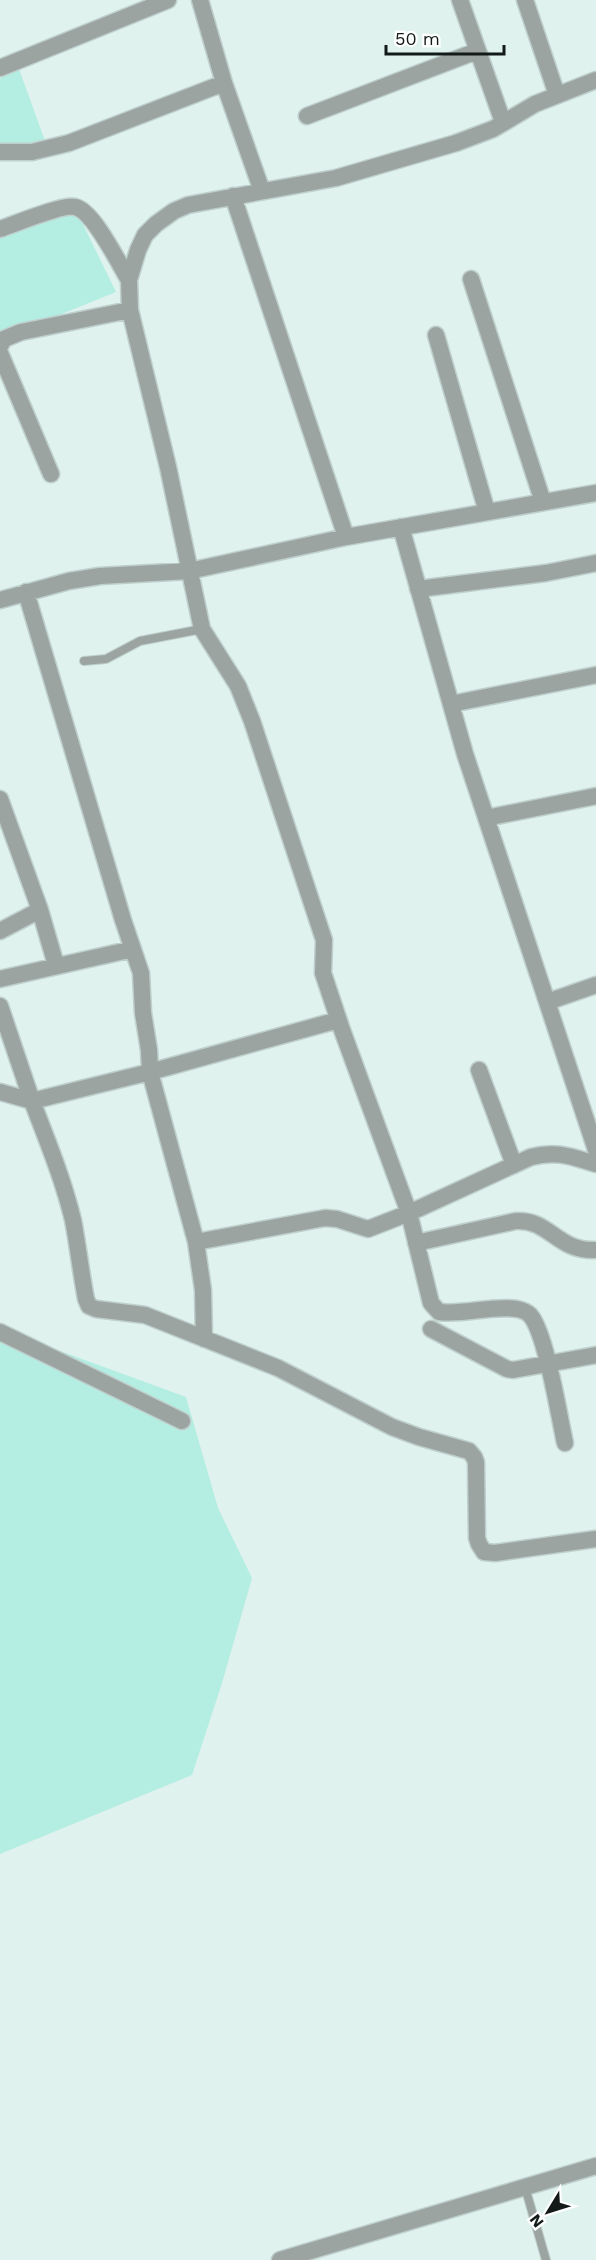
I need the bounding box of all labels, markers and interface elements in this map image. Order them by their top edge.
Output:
scale bar [386,18,504,56]
text: 50 m [395,28,440,49]
north arrow [518,2182,578,2242]
text: N [525,2210,548,2231]

